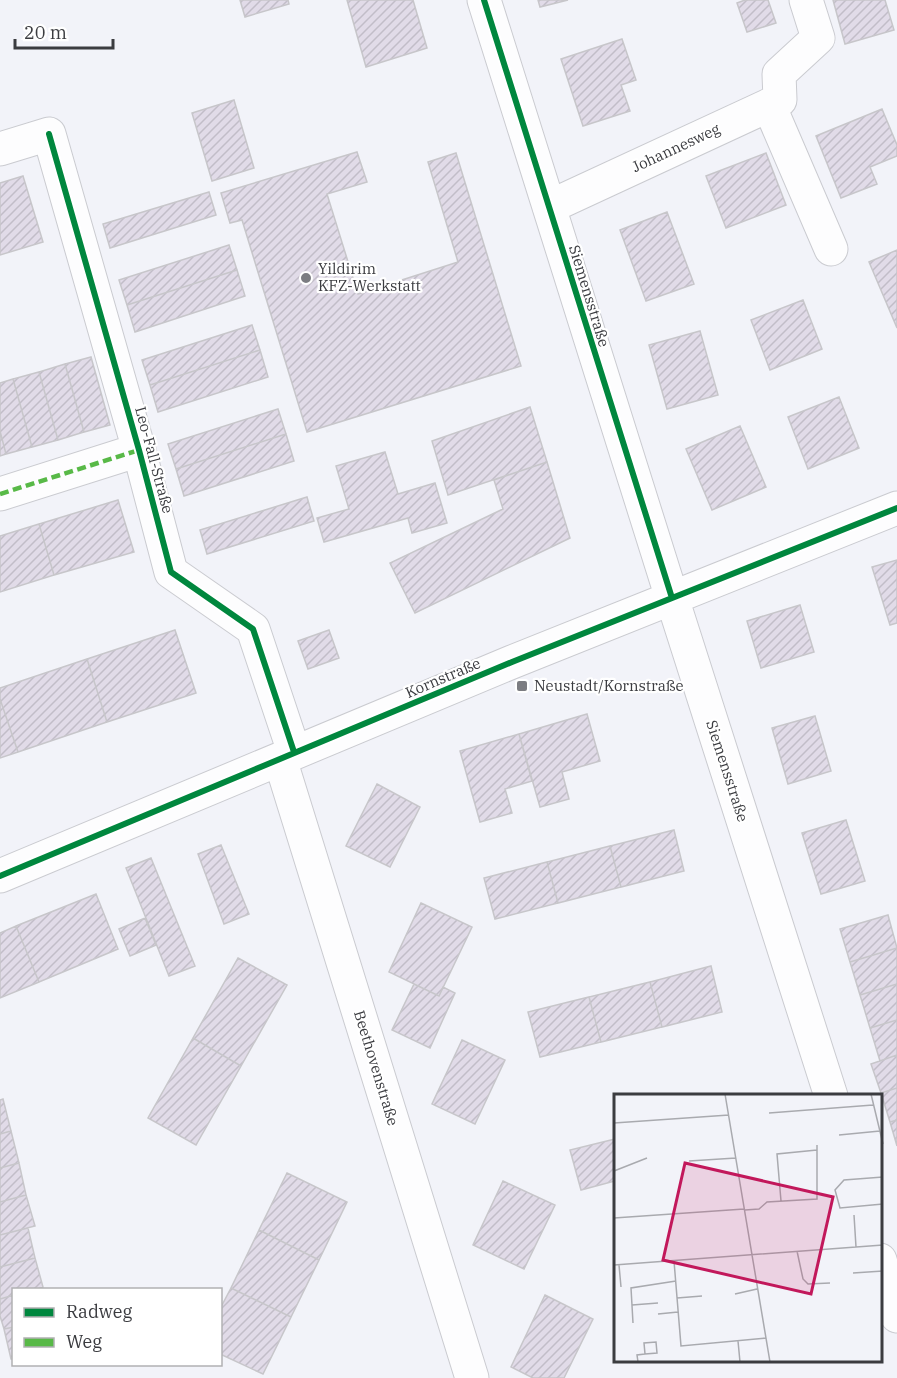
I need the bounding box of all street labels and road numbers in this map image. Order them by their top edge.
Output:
street label: Johannesweg [629,119,723,176]
street label: Siemensstraße [565,243,614,349]
street label: Leo-Fall-Straße [131,404,178,515]
street label: Kornstraße [402,653,483,702]
street label: Siemensstraße [702,718,753,824]
street label: Beethovenstraße [350,1008,403,1128]

